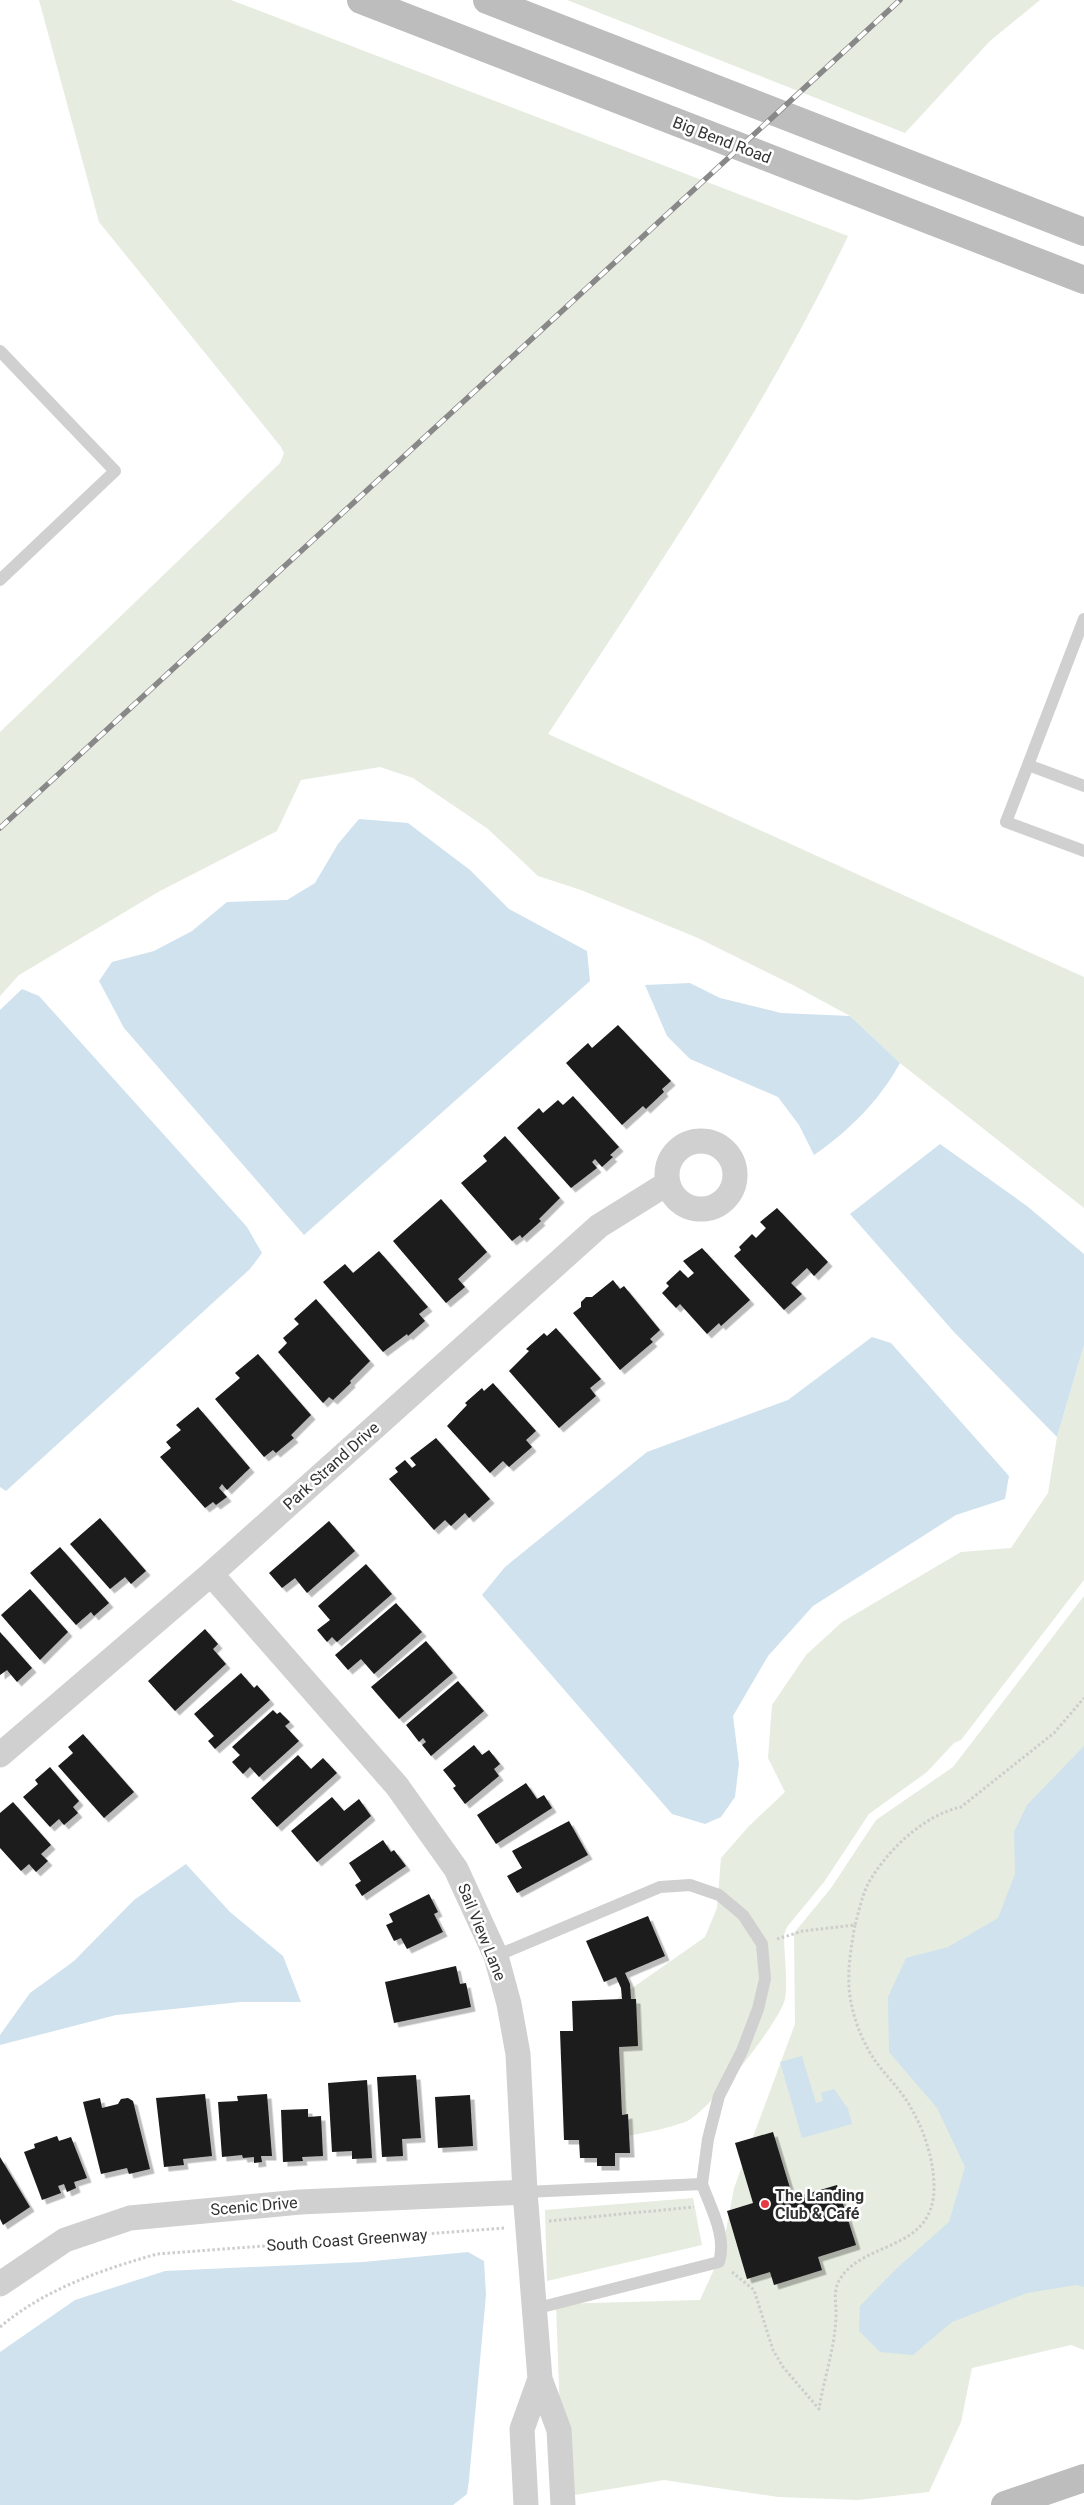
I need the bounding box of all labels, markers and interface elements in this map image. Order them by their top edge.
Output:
street label: Big Bend Road [670,113,774,167]
street label: Park Strand Drive [279,1418,383,1514]
street label: Sail View Lane [454,1881,510,1983]
place label: The Landing Club & Café [775,2186,864,2223]
street label: Scenic Drive [210,2193,298,2219]
marker: The Landing Club & Café [759,2198,771,2210]
street label: South Coast Greenway [266,2225,429,2255]

